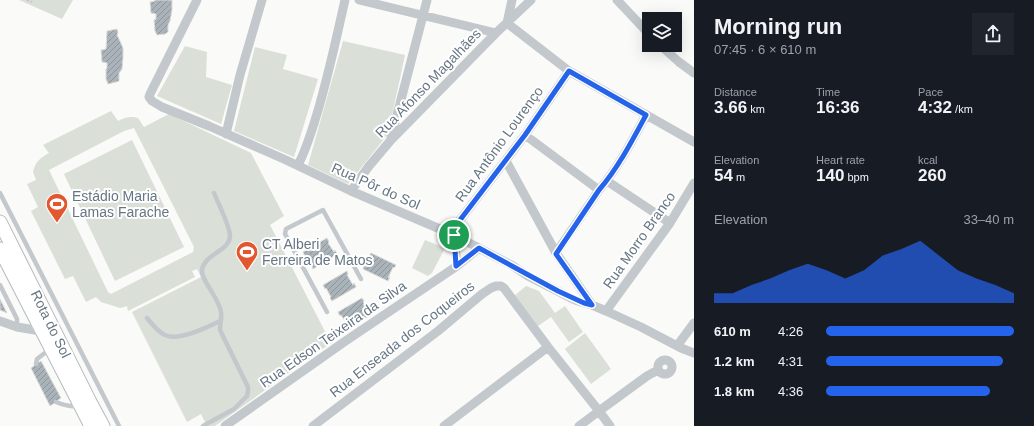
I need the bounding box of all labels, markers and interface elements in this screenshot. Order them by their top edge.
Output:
map controls [642,12,682,52]
button: layers [642,12,682,52]
button: share [972,13,1014,55]
text: Morning run [714,14,842,39]
street label: Rua Afonso Magalhães [372,25,484,141]
text: 07:45 · 6 × 610 m [714,42,816,57]
street label: Rua Antônio Lourenço [452,83,546,205]
text: Distance [714,86,757,98]
text: Time [816,86,840,98]
text: Pace [918,86,943,98]
text: 3.66 [714,98,747,117]
text: 16:36 [816,98,859,117]
text: 4:32 [918,98,952,117]
text: km [747,103,765,115]
text: /km [952,103,973,115]
text: Elevation [714,154,759,166]
text: Heart rate [816,154,865,166]
text: kcal [918,154,938,166]
street label: Rua Pôr do Sol [329,159,423,213]
text: 54 [714,166,733,185]
text: 140 [816,166,844,185]
text: 260 [918,166,946,185]
text: m [733,171,745,183]
text: bpm [844,171,869,183]
place label: Estádio Maria Lamas Farache [72,188,169,220]
street label: Rua Morro Branco [600,188,678,291]
sports icon: Estádio Maria Lamas Farache [44,191,70,224]
text: Elevation [714,212,767,227]
text: 33–40 m [963,212,1014,227]
pin [437,218,471,252]
icon: arrive [443,224,465,246]
place label: CT Alberi Ferreira de Matos [262,236,372,268]
sports icon: CT Alberi Ferreira de Matos [234,239,260,272]
street label: Rua Edson Teixeira da Silva [257,277,409,391]
street label: Rua Enseada dos Coqueiros [327,278,477,400]
street label: Rota do Sol [28,288,74,360]
text: 610 m [714,324,751,339]
text: 4:26 [778,324,803,339]
text: 1.2 km [714,354,754,369]
text: 4:31 [778,354,803,369]
text: 1.8 km [714,384,754,399]
text: 4:36 [778,384,803,399]

